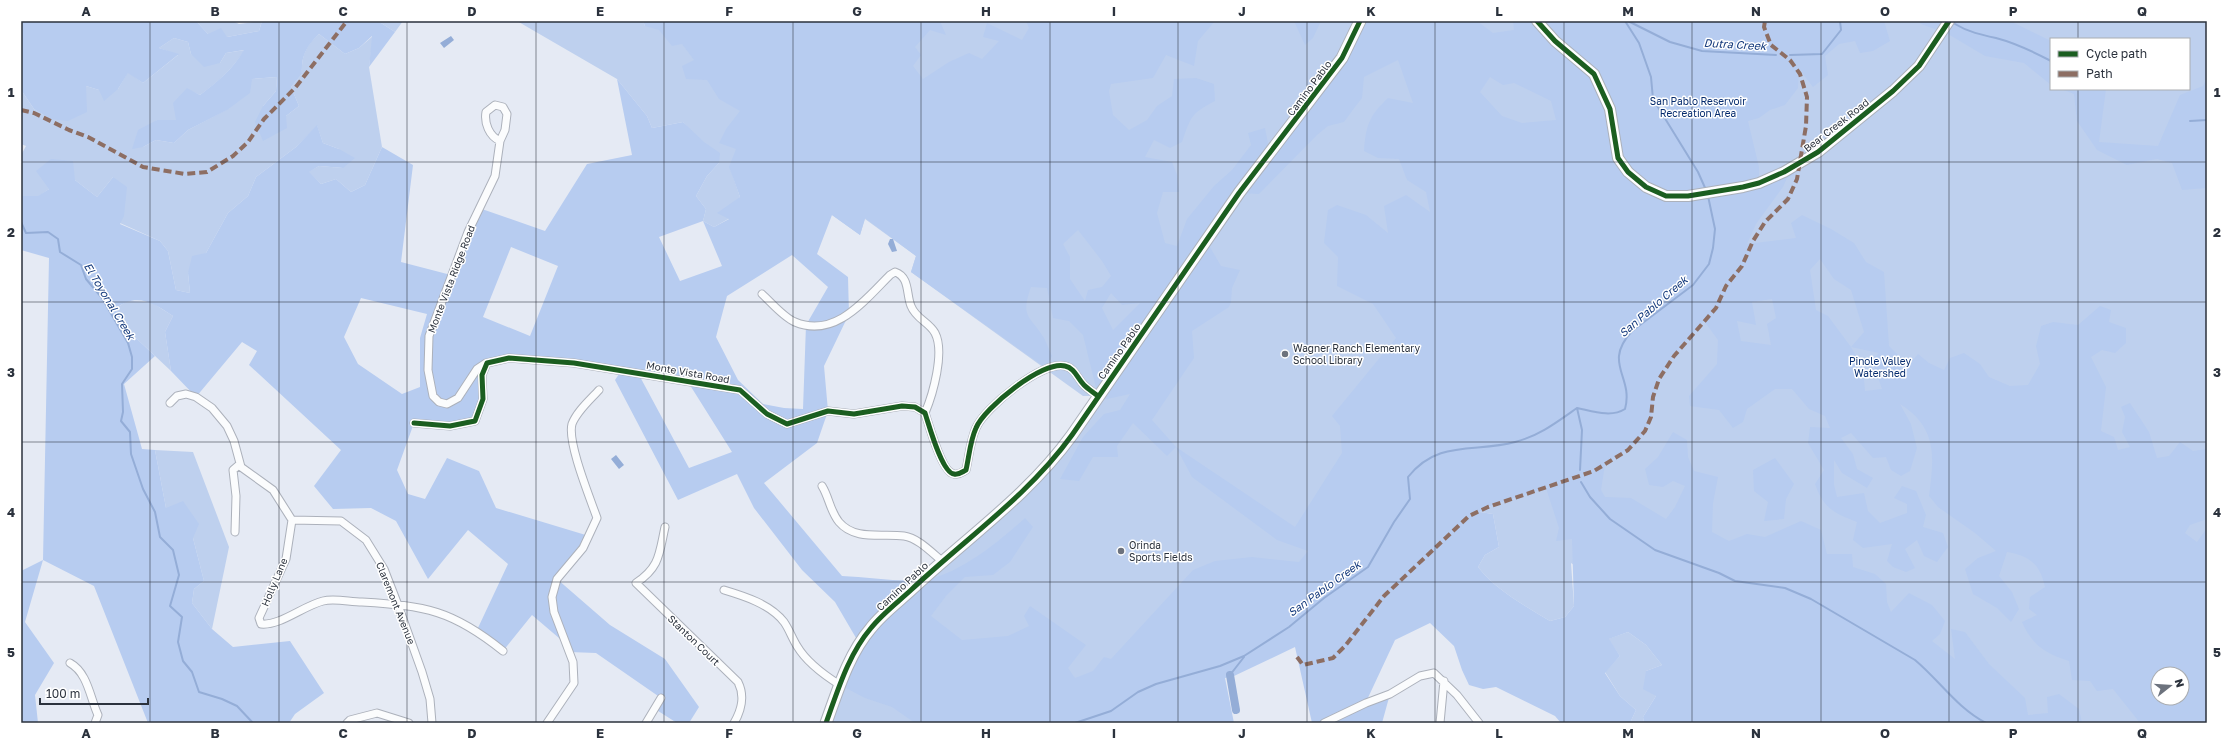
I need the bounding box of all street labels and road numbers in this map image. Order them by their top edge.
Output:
street label: Camino Pablo [1284,58,1334,118]
street label: Bear Creek Road [1801,96,1871,154]
street label: Monte Vista Ridge Road [425,223,477,335]
street label: Camino Pablo [1095,321,1143,381]
street label: Monte Vista Road [645,359,731,385]
street label: Holly Lane [258,556,290,608]
street label: Camino Pablo [874,559,930,613]
street label: Claremont Avenue [374,560,418,646]
street label: Stanton Court [666,612,722,668]

